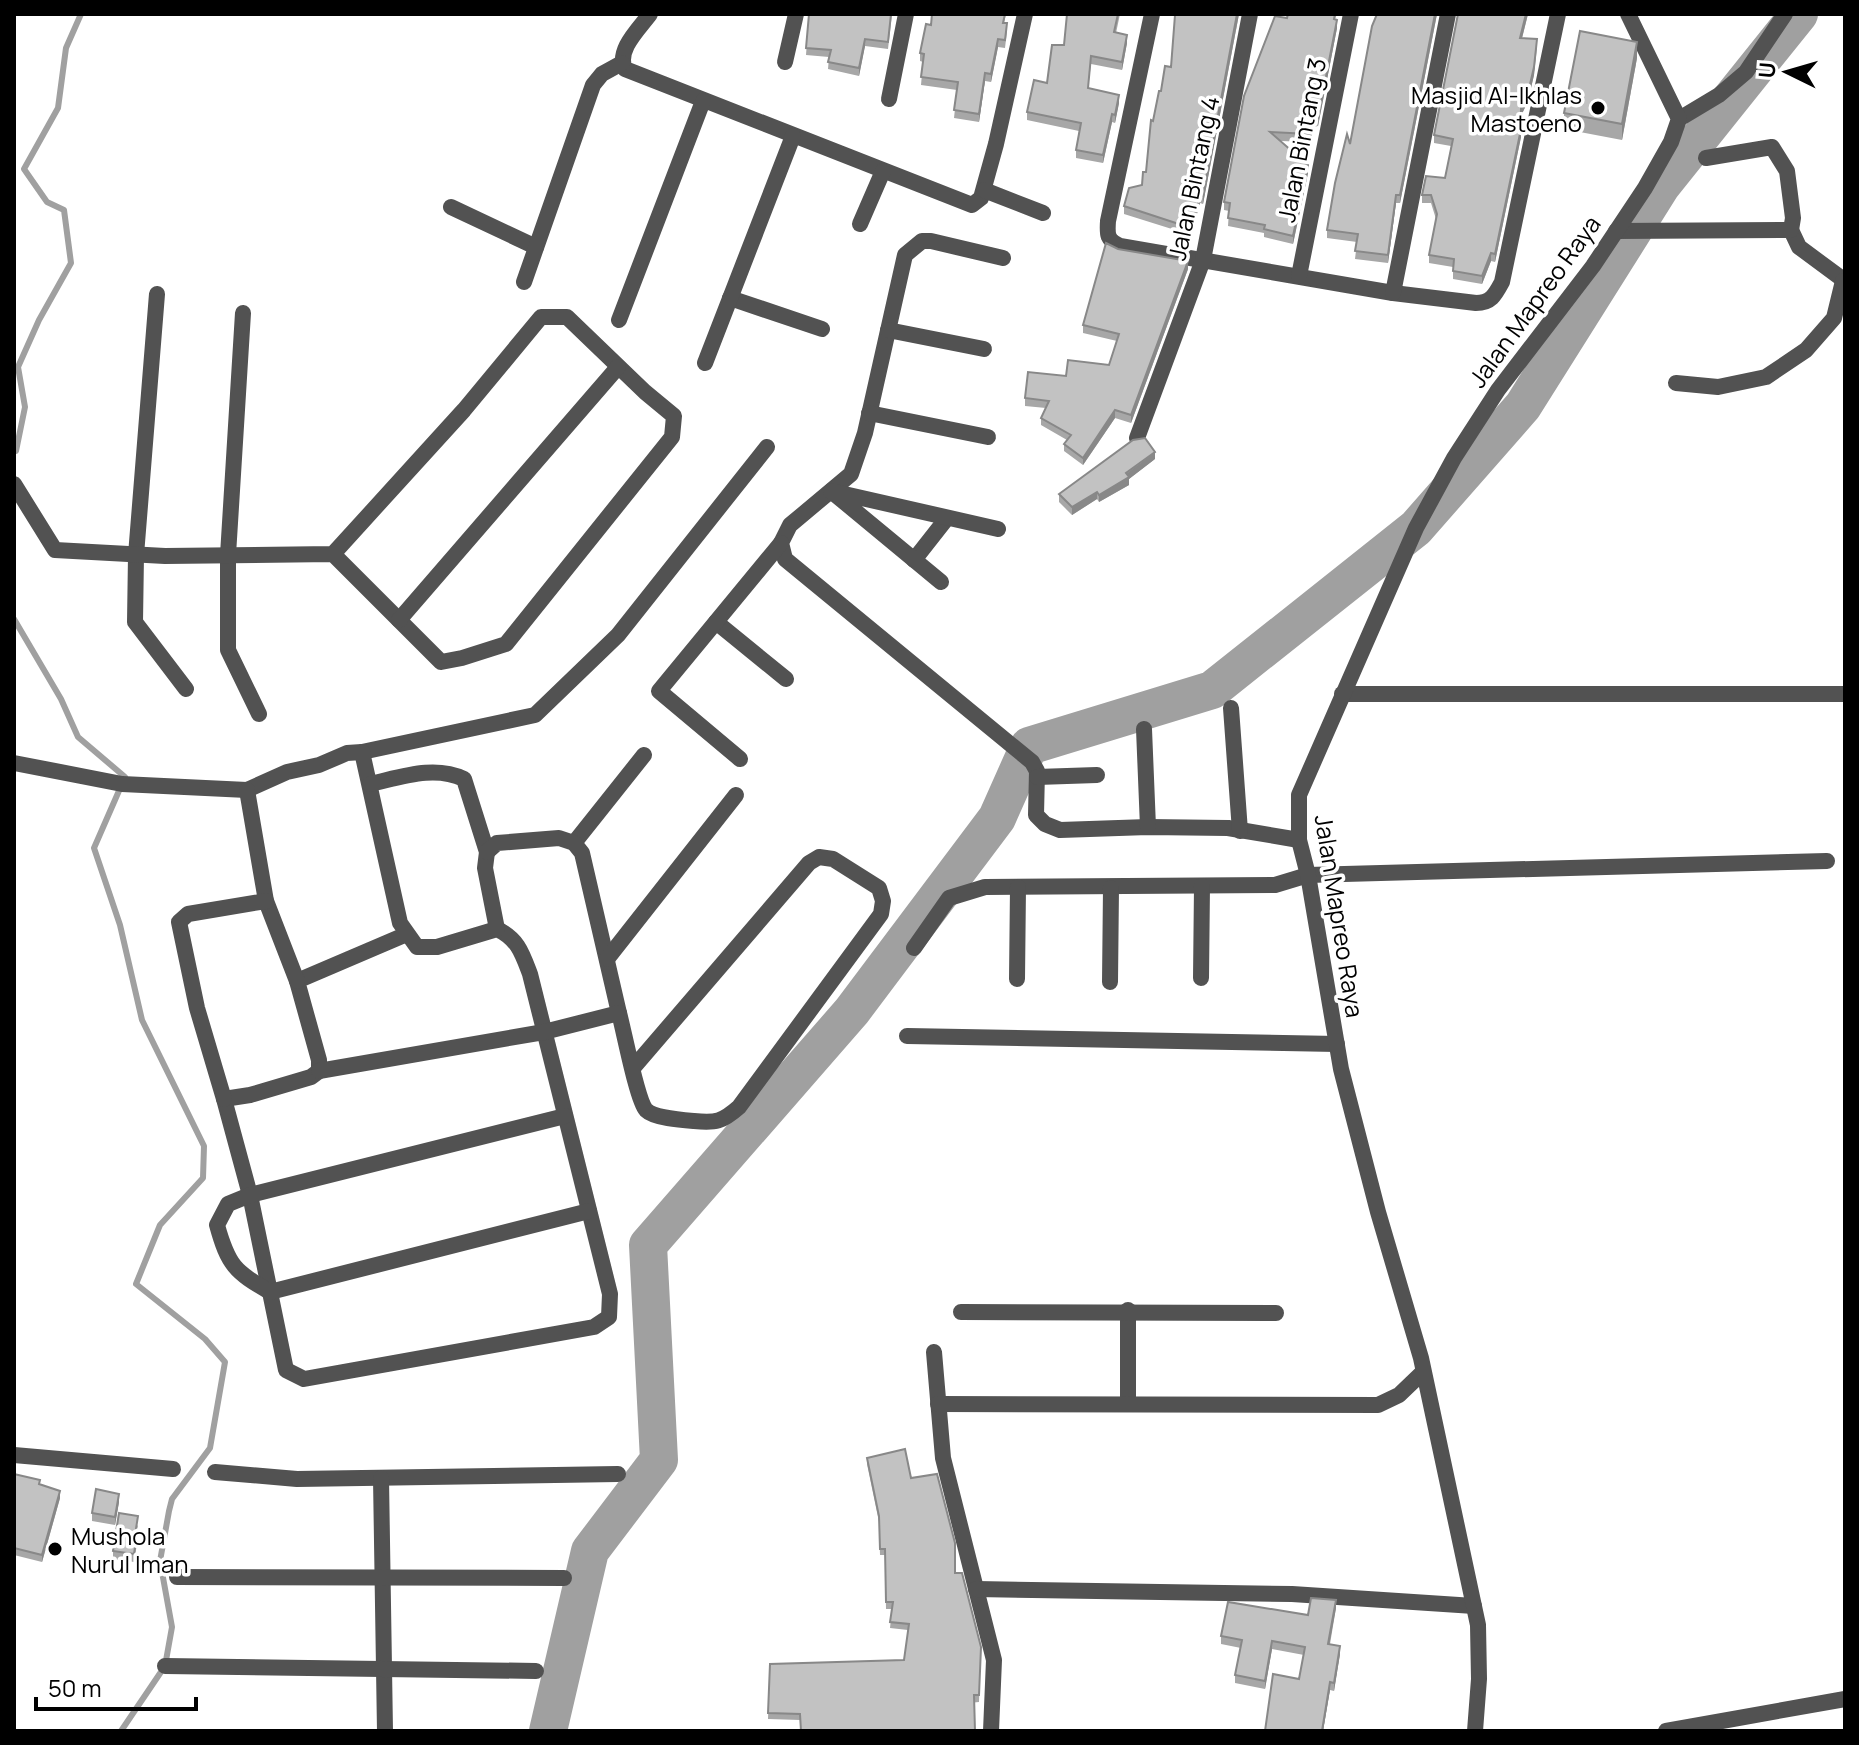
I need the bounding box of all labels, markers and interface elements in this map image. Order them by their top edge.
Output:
north arrow [1747,32,1827,112]
street label: Jalan Bintang 3 [1269,55,1333,225]
text: U [1751,61,1783,79]
place label: Masjid Al-Ikhlas Mastoeno [1411,78,1582,139]
street label: Jalan Bintang 4 [1159,93,1227,263]
marker: Masjid Al-Ikhlas Mastoeno [1589,99,1607,117]
street label: Jalan Mapreo Raya [1460,208,1608,394]
street label: Jalan Mapreo Raya [1308,812,1372,1020]
place label: Mushola Nurul Iman [71,1519,189,1580]
marker: Mushola Nurul Iman [46,1540,64,1558]
scale bar [36,1661,196,1711]
text: 50 m [48,1671,102,1704]

